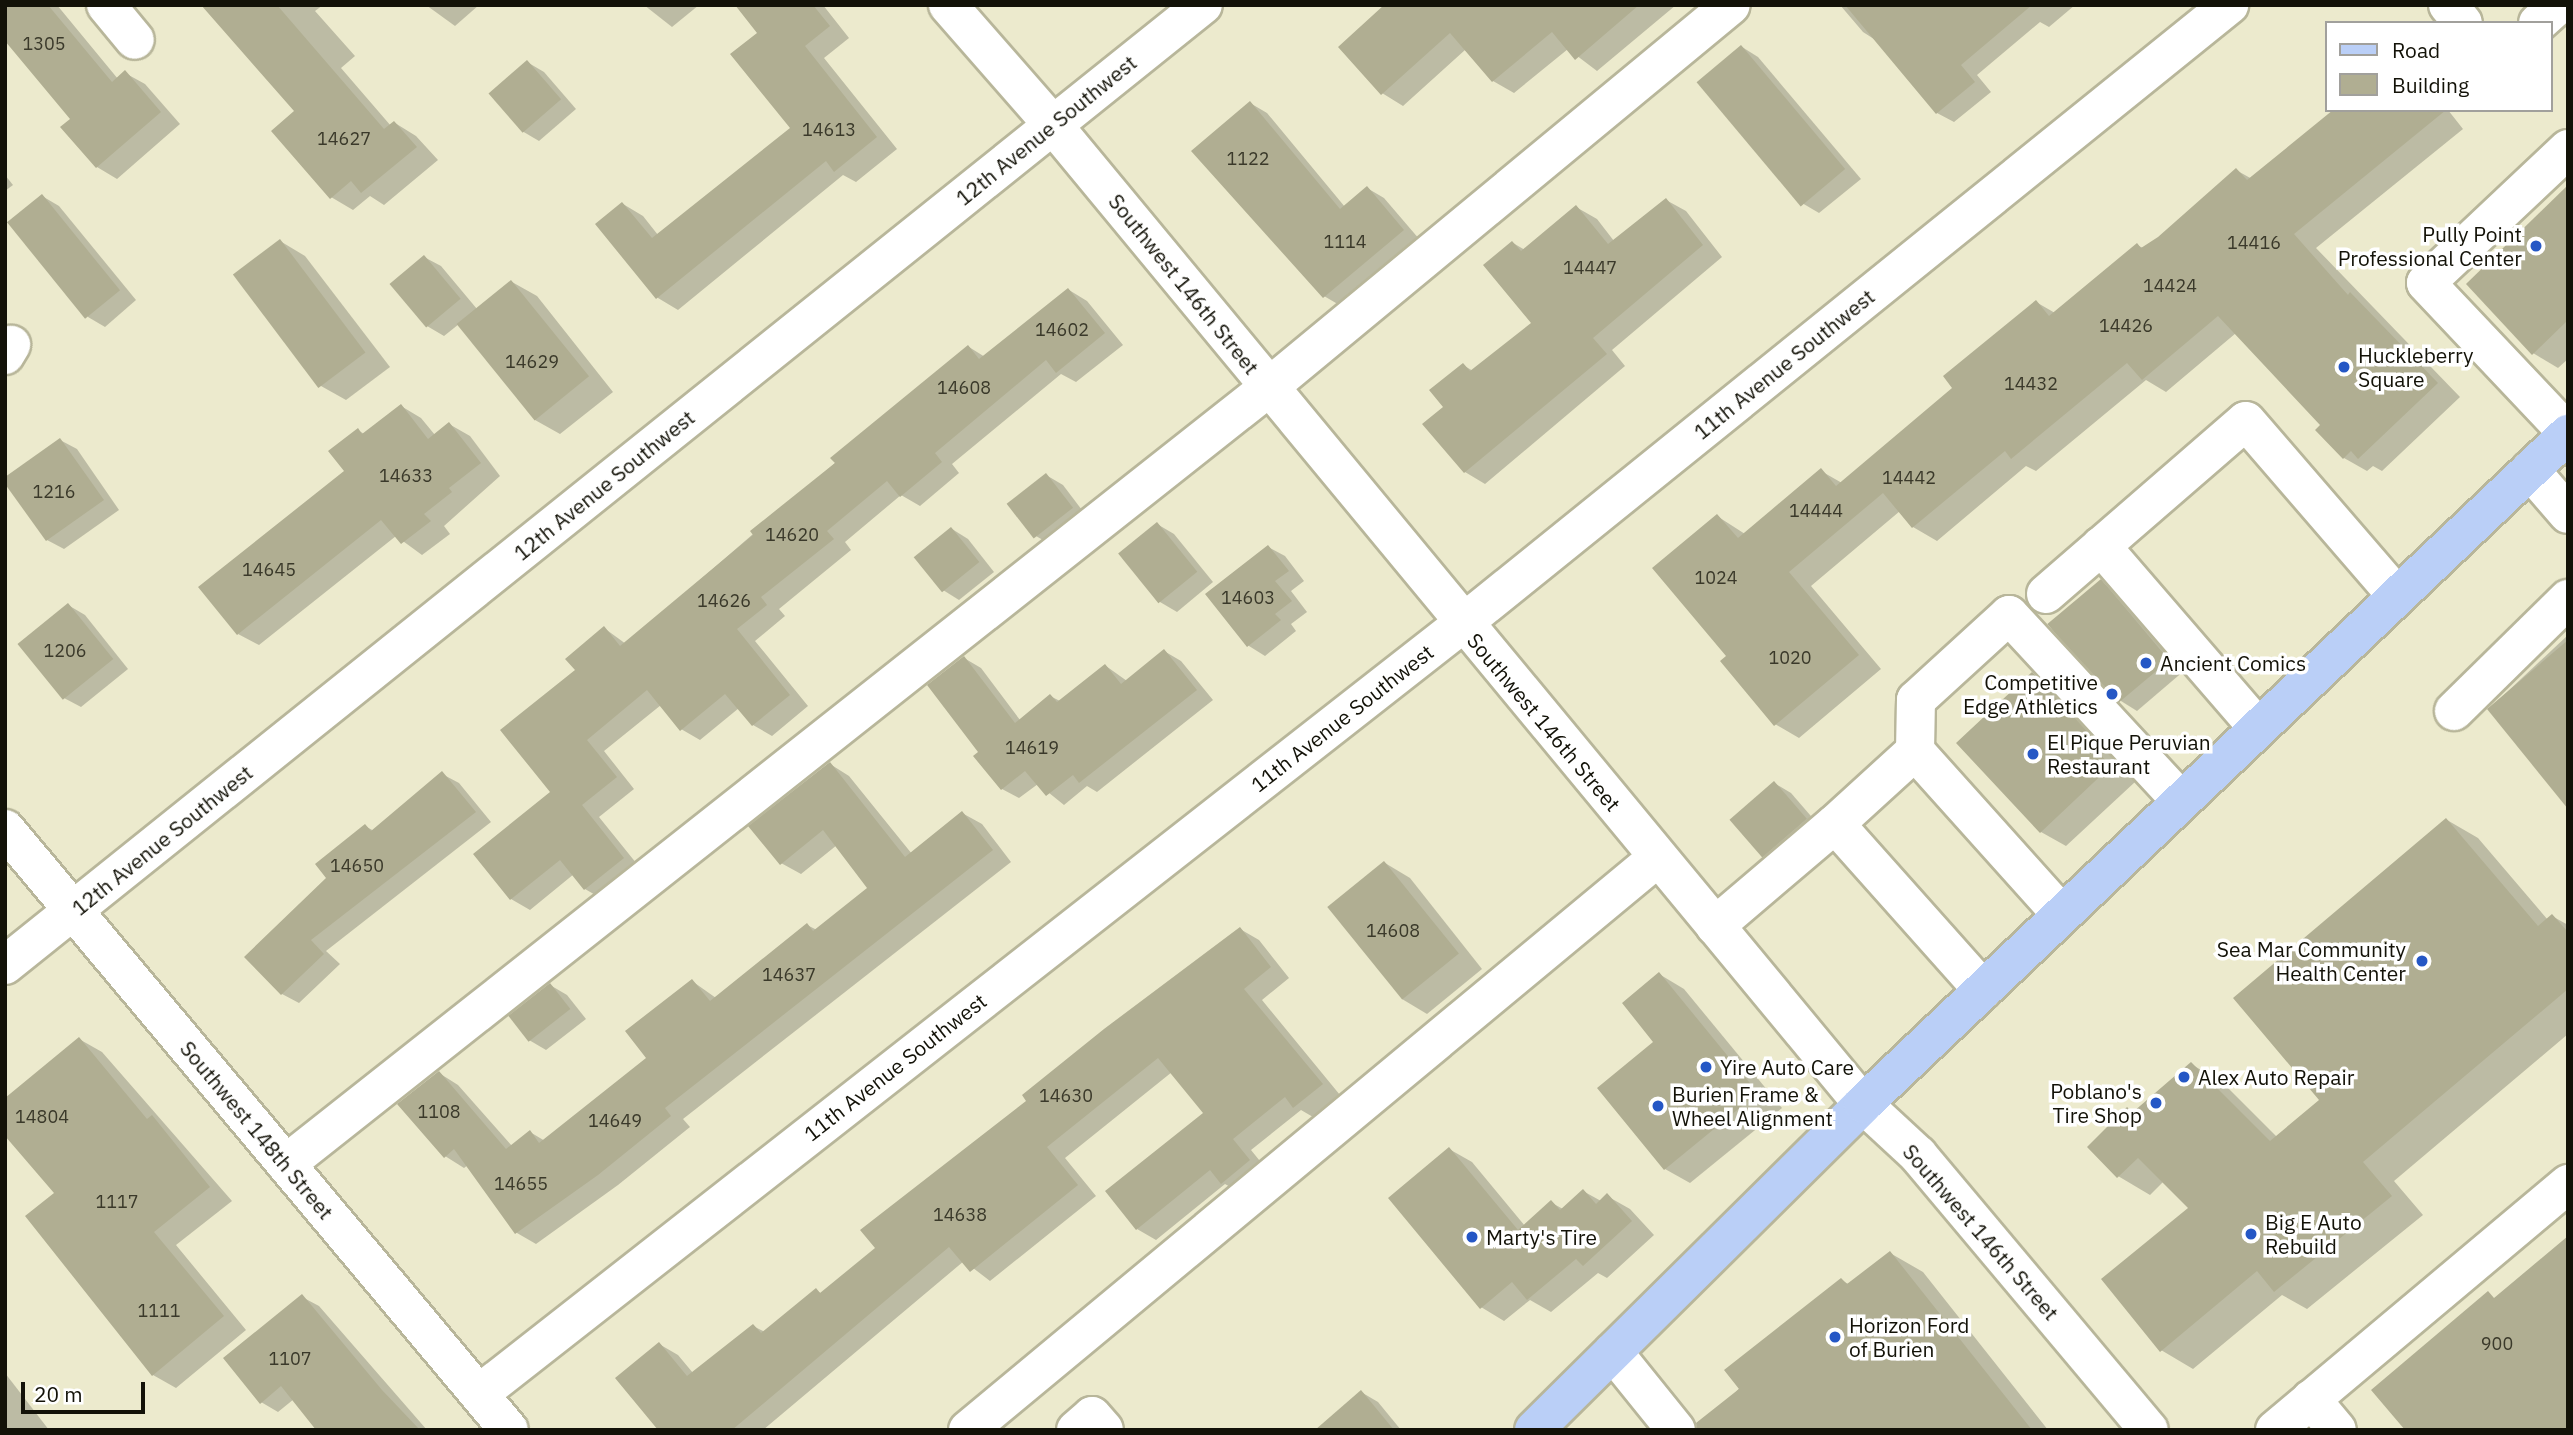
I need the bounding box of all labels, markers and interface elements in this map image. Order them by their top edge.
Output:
legend [2324,21,2552,112]
house number: 1305 [22,33,66,55]
text: Road [2392,36,2440,64]
street label: 12th Avenue Southwest [951,50,1141,210]
text: Building [2392,71,2469,99]
house number: 14613 [802,119,856,141]
house number: 14627 [317,128,371,150]
house number: 1122 [1226,148,1270,170]
street label: Southwest 146th Street [1104,189,1264,379]
place label: Pully Point Professional Center [2338,221,2522,271]
house number: 1114 [1323,231,1367,253]
house number: 14416 [2227,232,2281,254]
marker: Pully Point Professional Center [2528,238,2544,254]
house number: 14447 [1563,257,1617,279]
house number: 14424 [2143,275,2197,297]
street label: 11th Avenue Southwest [1689,284,1879,444]
house number: 14426 [2099,315,2153,337]
house number: 14602 [1035,319,1089,341]
place label: Huckleberry Square [2358,342,2473,392]
house number: 14629 [505,351,559,373]
marker: Huckleberry Square [2336,359,2352,375]
house number: 14432 [2004,373,2058,395]
house number: 14608 [937,377,991,399]
street label: 12th Avenue Southwest [509,405,699,565]
house number: 14633 [379,465,433,487]
house number: 14442 [1882,467,1936,489]
house number: 1216 [32,481,76,503]
house number: 14444 [1789,500,1843,522]
house number: 14620 [765,524,819,546]
house number: 14645 [242,559,296,581]
house number: 1024 [1694,567,1738,589]
house number: 14603 [1221,587,1275,609]
house number: 14626 [697,590,751,612]
street label: Southwest 146th Street [1462,628,1626,816]
street label: 11th Avenue Southwest [1246,639,1438,797]
house number: 1206 [43,640,87,662]
house number: 1020 [1768,647,1812,669]
place label: Ancient Comics [2160,650,2306,676]
marker: Ancient Comics [2138,655,2154,671]
place label: Competitive Edge Athletics [1963,669,2098,719]
marker: Competitive Edge Athletics [2104,686,2120,702]
place label: El Pique Peruvian Restaurant [2047,729,2211,779]
house number: 14619 [1005,737,1059,759]
marker: El Pique Peruvian Restaurant [2025,746,2041,762]
street label: 12th Avenue Southwest [67,760,257,920]
house number: 14650 [330,855,384,877]
house number: 14608 [1366,920,1420,942]
place label: Sea Mar Community Health Center [2217,936,2406,986]
marker: Sea Mar Community Health Center [2412,951,2432,971]
house number: 14637 [762,964,816,986]
street label: 11th Avenue Southwest [799,988,991,1146]
street label: Southwest 148th Street [175,1036,339,1224]
place label: Yire Auto Care [1720,1054,1854,1080]
marker: Yire Auto Care [1698,1059,1714,1075]
place label: Alex Auto Repair [2198,1064,2354,1090]
marker: Alex Auto Repair [2176,1069,2192,1085]
place label: Poblano's Tire Shop [2050,1078,2142,1128]
place label: Burien Frame & Wheel Alignment [1672,1081,1833,1131]
house number: 14630 [1039,1085,1093,1107]
marker: Poblano's Tire Shop [2148,1095,2164,1111]
marker: Burien Frame & Wheel Alignment [1650,1098,1666,1114]
house number: 1108 [417,1101,461,1123]
house number: 14804 [15,1106,69,1128]
house number: 14649 [588,1110,642,1132]
street label: Southwest 146th Street [1898,1139,2064,1325]
house number: 14655 [494,1173,548,1195]
house number: 1117 [95,1191,139,1213]
house number: 14638 [933,1204,987,1226]
place label: Big E Auto Rebuild [2265,1209,2362,1259]
place label: Marty's Tire [1486,1224,1597,1250]
marker: Big E Auto Rebuild [2243,1226,2259,1242]
marker: Marty's Tire [1464,1229,1480,1245]
house number: 1111 [137,1300,181,1322]
place label: Horizon Ford of Burien [1849,1312,1969,1362]
marker: Horizon Ford of Burien [1827,1329,1843,1345]
house number: 900 [2481,1333,2513,1355]
house number: 1107 [268,1348,312,1370]
scale bar [24,1368,149,1412]
text: 20 m [34,1380,83,1408]

